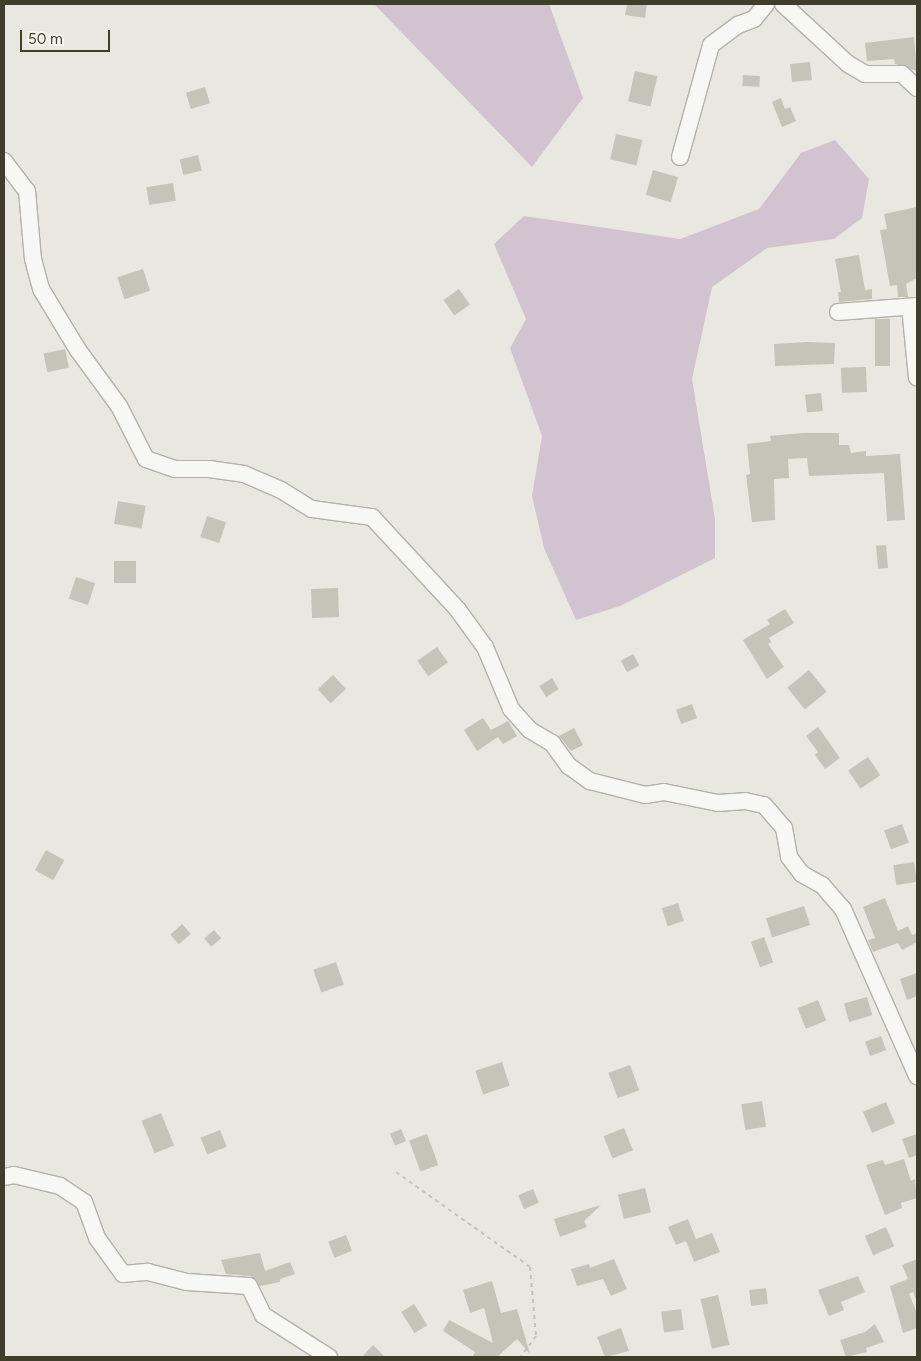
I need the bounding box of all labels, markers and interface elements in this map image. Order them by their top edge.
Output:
scale bar [22,20,112,52]
text: 50 m [28,30,63,48]

